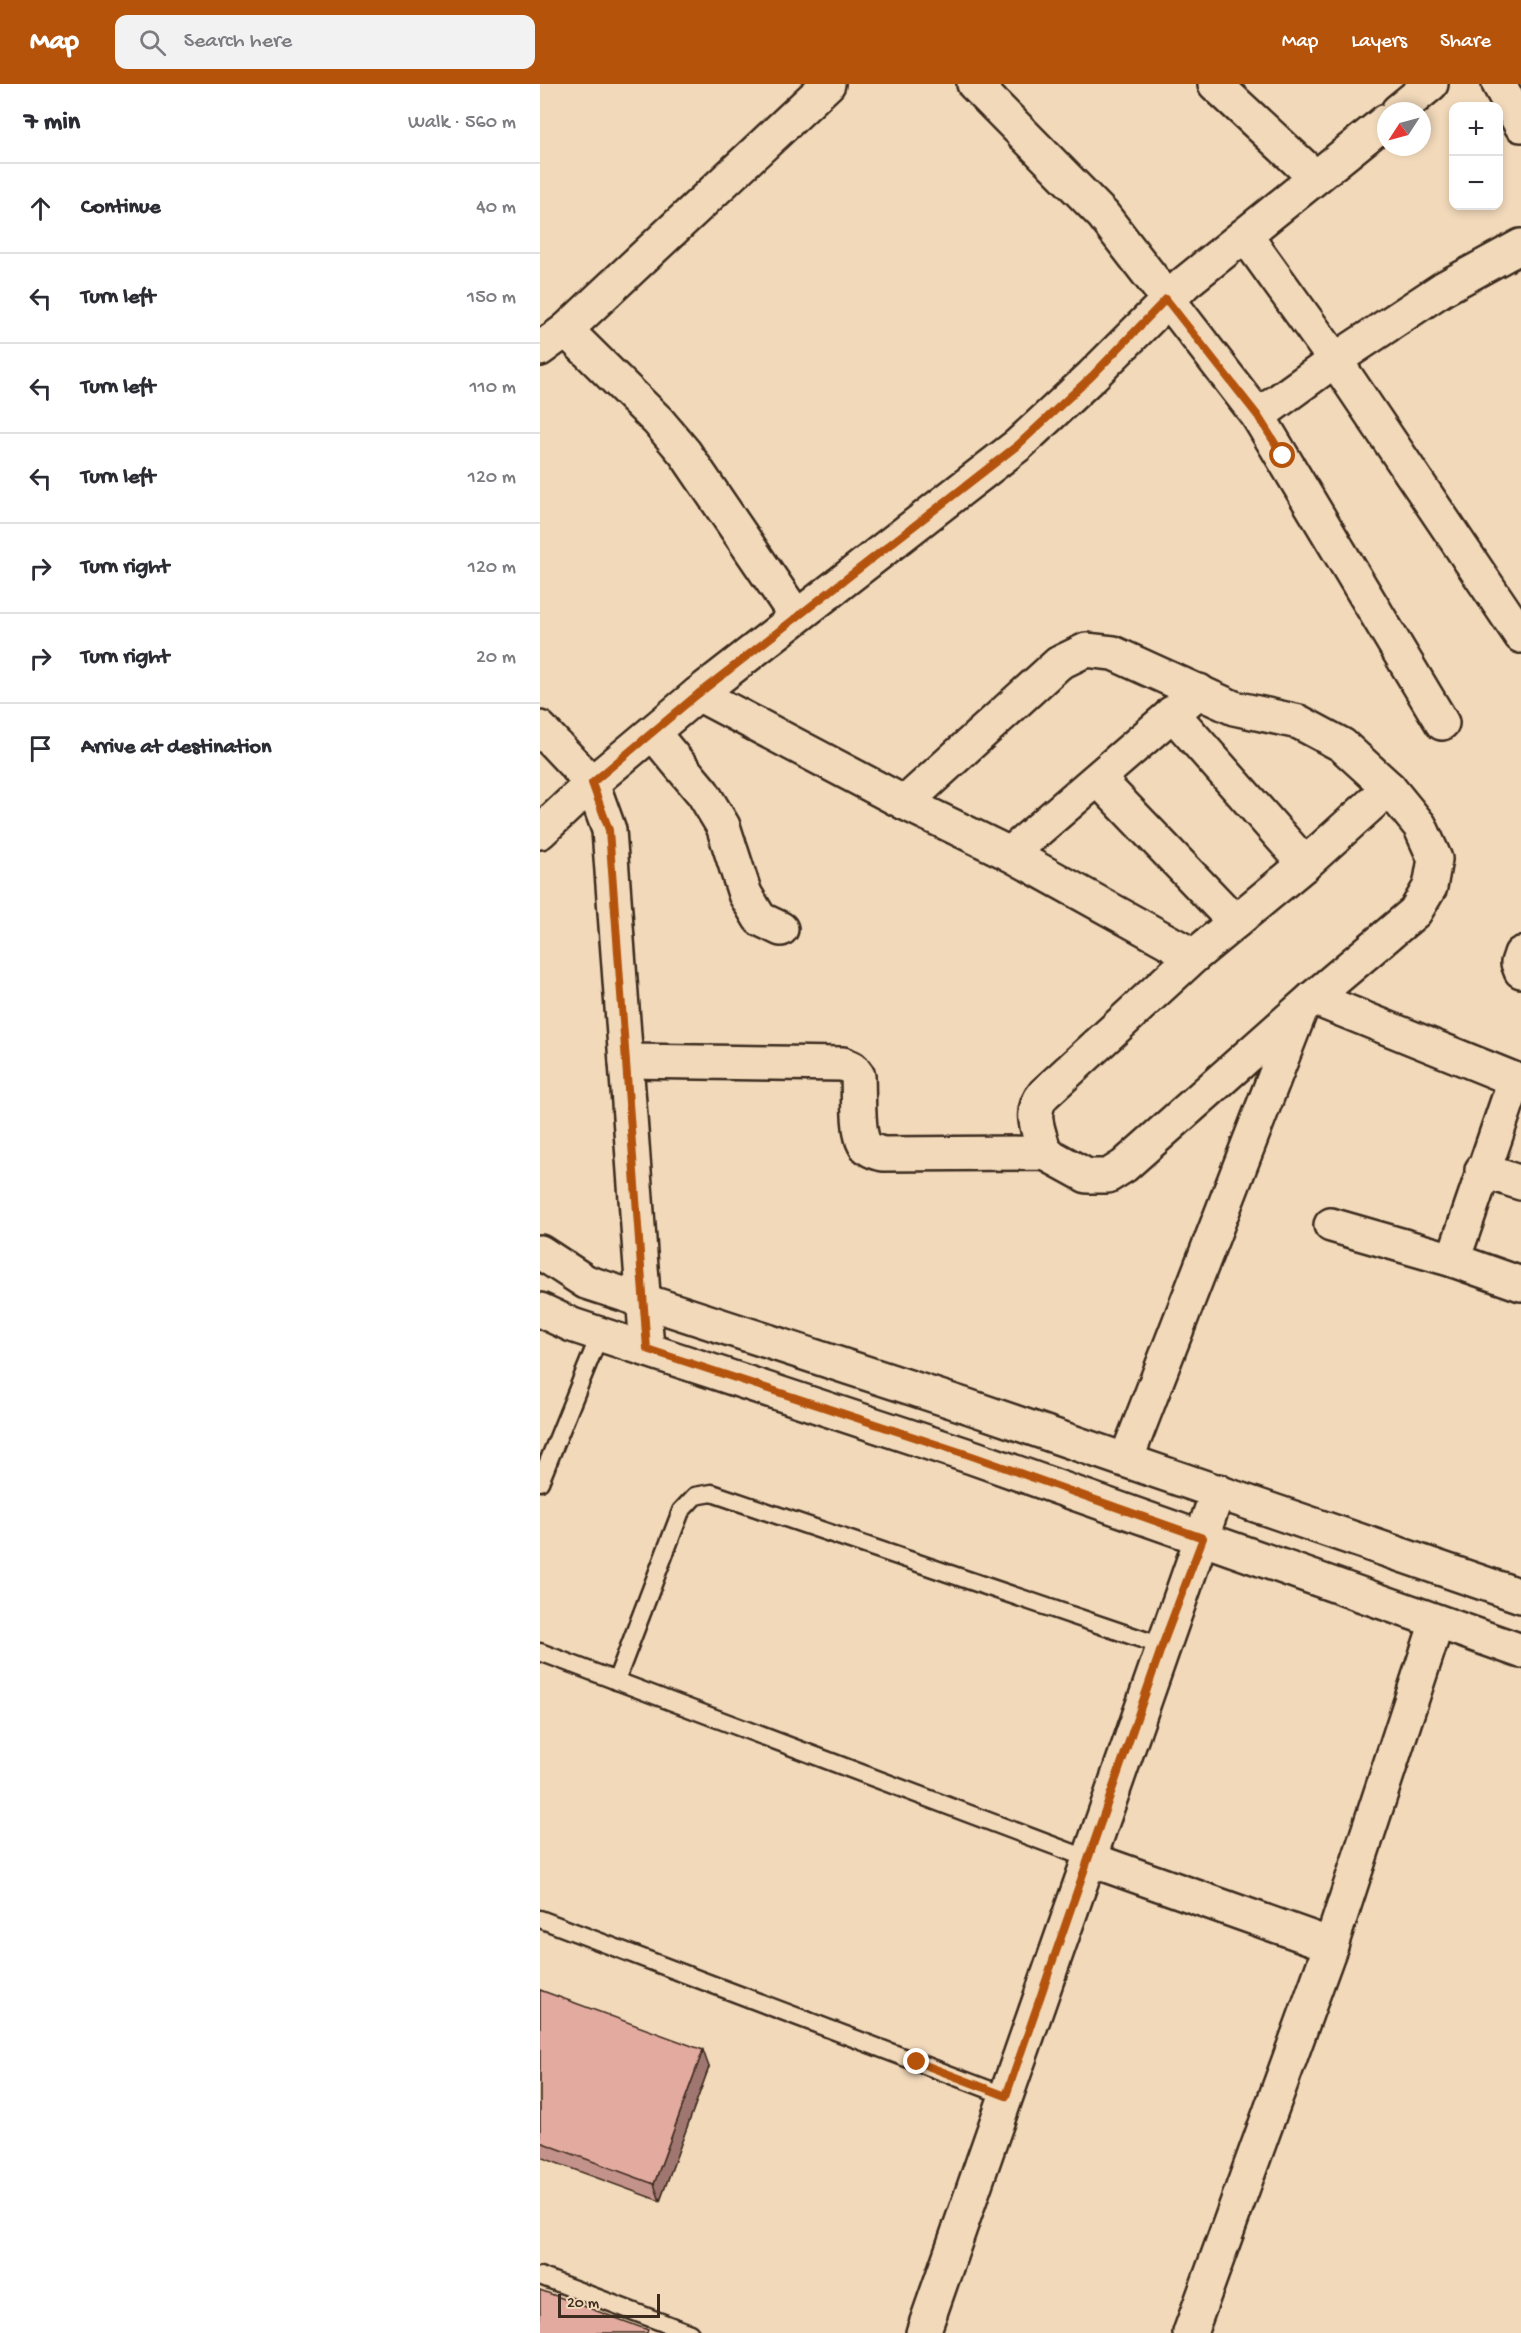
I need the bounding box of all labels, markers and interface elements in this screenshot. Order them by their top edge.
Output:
search box [115,15,535,69]
text: Map [30,26,79,59]
icon: search [136,26,169,59]
text: Search here [184,29,292,55]
text: Map [1282,30,1318,55]
text: Layers [1351,30,1407,55]
text: Share [1440,30,1491,55]
north arrow [1377,102,1431,156]
map controls [1449,102,1503,210]
button: + [1449,102,1503,156]
text: 7 min [24,108,80,139]
text: Walk · 560 m [408,112,516,135]
button: − [1449,156,1503,210]
icon: ahead [24,192,57,225]
text: Continue [81,195,161,221]
text: 40 m [476,197,516,220]
icon: left [24,282,57,315]
text: Turn left [81,285,155,311]
text: 150 m [467,287,516,310]
icon: left [24,372,57,405]
text: Turn left [81,375,155,401]
text: 110 m [470,377,516,400]
route start [1269,442,1295,468]
icon: left [24,462,57,495]
text: Turn left [81,465,155,491]
text: 120 m [468,467,516,490]
icon: right [24,552,57,585]
text: Turn right [81,555,169,581]
text: 120 m [468,557,516,580]
icon: right [24,642,57,675]
text: Turn right [81,645,169,671]
text: 20 m [476,647,516,670]
icon: arrive [24,732,57,765]
text: Arrive at destination [81,735,271,761]
route end [903,2048,929,2074]
scale bar [558,2291,660,2318]
text: 20 m [567,2295,599,2314]

